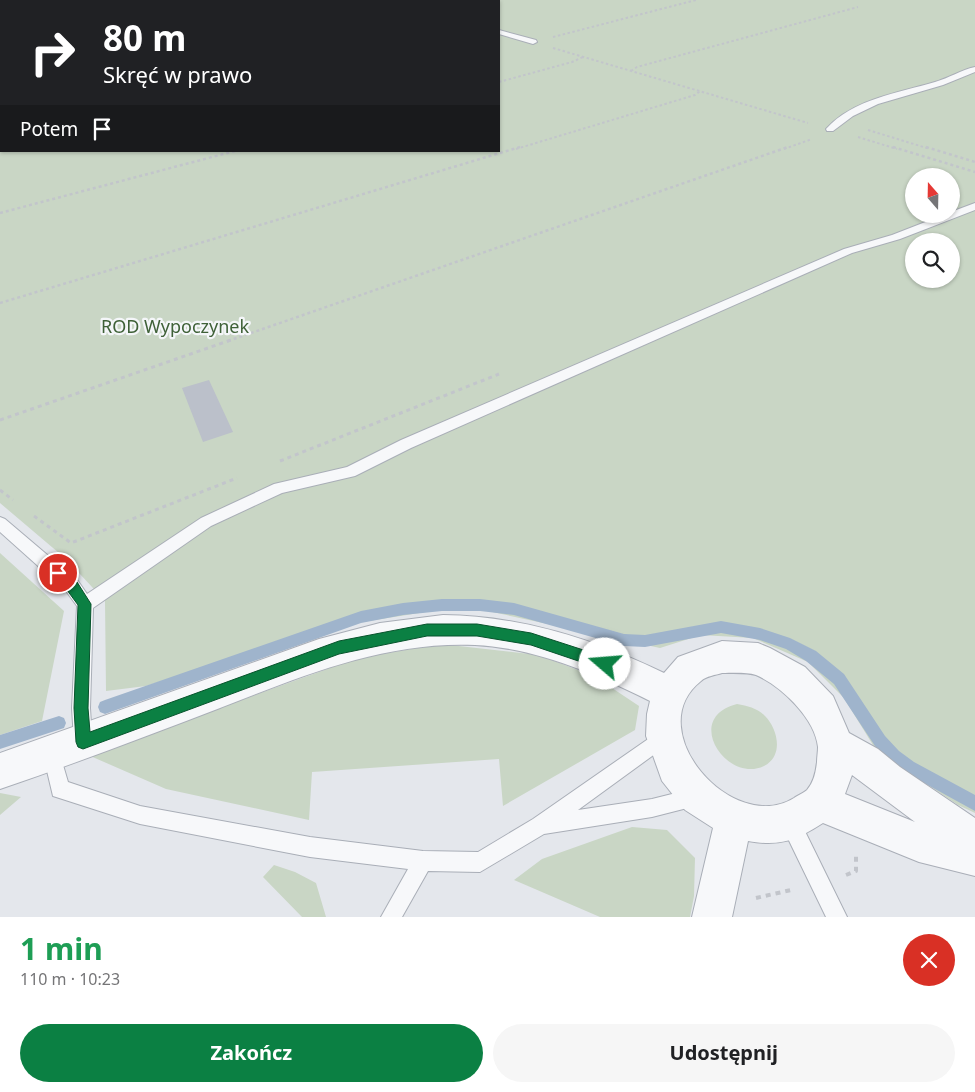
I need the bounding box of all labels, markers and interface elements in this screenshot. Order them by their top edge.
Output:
text: 80 m [103,14,186,61]
icon: right [20,20,85,85]
text: Skręć w prawo [103,59,252,89]
icon: arrive [88,115,116,143]
text: Potem [20,116,78,142]
north arrow [905,168,960,222]
map controls [905,168,960,288]
button: search [905,233,960,288]
park label: ROD Wypoczynek [101,314,249,338]
pin [37,552,79,594]
icon: arrive [44,559,72,587]
position arrow [578,637,630,689]
text: 1 min [20,928,103,969]
button: close [903,934,955,986]
text: 110 m · 10:23 [20,968,120,990]
button: Zakończ [20,1024,483,1082]
button: Udostępnij [493,1024,955,1082]

